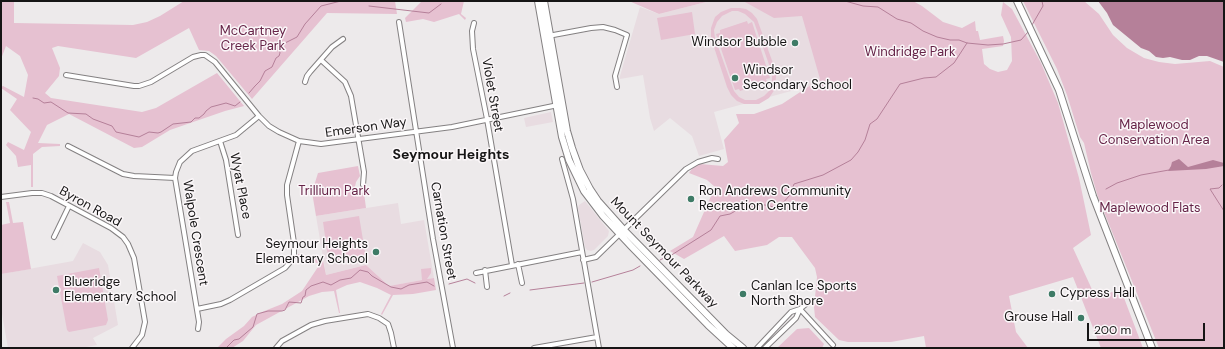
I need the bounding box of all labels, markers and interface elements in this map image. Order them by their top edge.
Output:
park label: McCartney Creek Park [220,24,286,55]
place label: Windsor Bubble [691,35,787,51]
marker: Windsor Bubble [790,38,800,48]
park label: Windridge Park [865,45,955,61]
street label: Violet Street [478,57,506,133]
place label: Windsor Secondary School [743,63,852,94]
marker: Windsor Secondary School [730,73,740,83]
street label: Emerson Way [324,115,408,141]
park label: Maplewood Conservation Area [1098,118,1210,149]
district label: Seymour Heights [392,147,510,163]
street label: Wyat Place [226,152,254,220]
street label: Walpole Crescent [179,179,211,287]
street label: Carnation Street [427,181,459,281]
street label: Byron Road [56,184,124,230]
park label: Trillium Park [298,184,370,200]
place label: Ron Andrews Community Recreation Centre [699,184,851,215]
street label: Mount Seymour Parkway [607,194,721,312]
marker: Ron Andrews Community Recreation Centre [686,194,696,204]
park label: Maplewood Flats [1099,201,1201,217]
place label: Seymour Heights Elementary School [256,237,368,268]
marker: Seymour Heights Elementary School [371,247,381,257]
place label: Blueridge Elementary School [64,275,176,306]
place label: Canlan Ice Sports North Shore [751,279,857,310]
marker: Blueridge Elementary School [51,285,61,295]
place label: Cypress Hall [1060,286,1135,302]
marker: Canlan Ice Sports North Shore [738,289,748,299]
marker: Cypress Hall [1047,289,1057,299]
place label: Grouse Hall [1004,310,1073,326]
marker: Grouse Hall [1076,313,1086,323]
scale bar [1089,315,1207,341]
text: 200 m [1094,322,1131,338]

